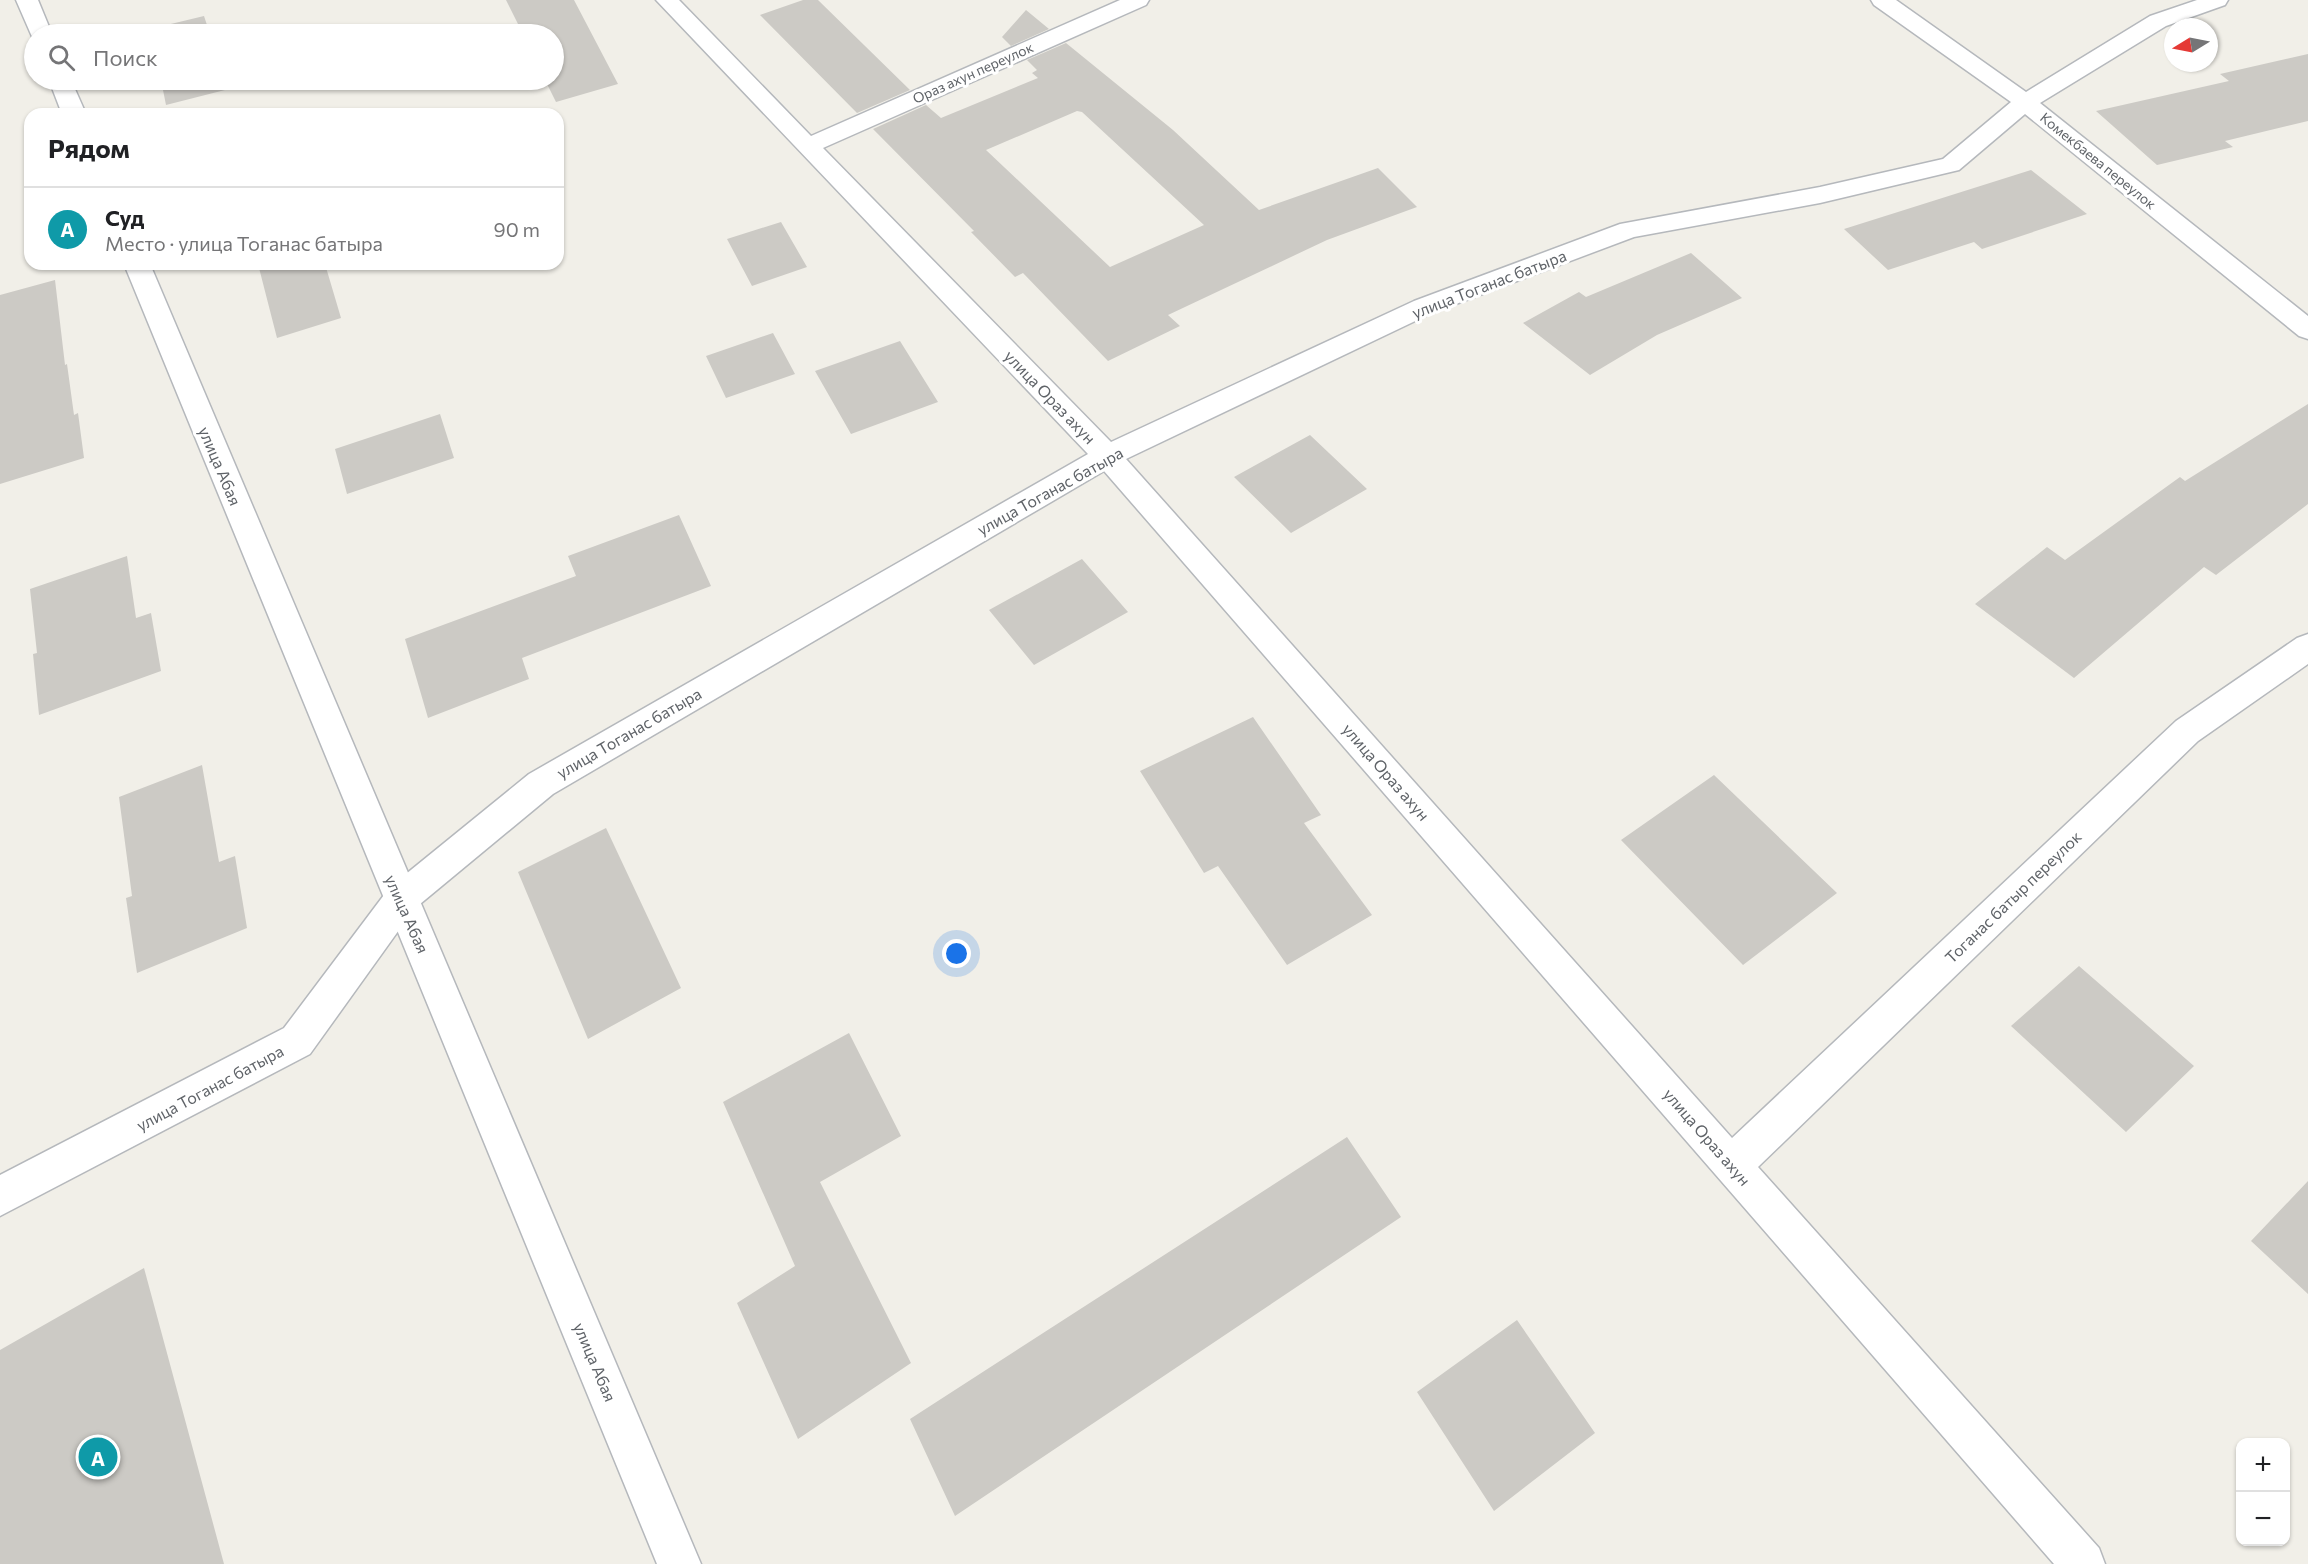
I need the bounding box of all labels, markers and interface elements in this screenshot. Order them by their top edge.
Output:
north arrow [2164,18,2218,72]
search box [24,24,564,90]
street label: Ораз ахун переулок [910,38,1036,107]
icon: search [45,41,78,74]
text: Поиск [93,44,158,71]
street label: Комекбаева переулок [2037,109,2160,213]
text: Рядом [48,132,130,163]
text: Суд [105,204,144,231]
text: A [60,217,75,241]
text: 90 m [494,217,540,241]
text: Место · улица Тоганас батыра [105,231,383,255]
street label: улица Тоганас батыра [1409,245,1569,322]
street label: улица Ораз ахун [1001,346,1100,447]
street label: улица Абая [195,423,246,508]
street label: улица Тоганас батыра [973,443,1126,539]
street label: улица Тоганас батыра [553,683,704,782]
street label: улица Ораз ахун [1339,719,1434,824]
street label: Тоганас батыр переулок [1941,826,2085,967]
street label: улица Абая [382,872,433,956]
your location [942,939,971,968]
street label: улица Тоганас батыра [133,1041,287,1134]
street label: улица Ораз ахун [1660,1084,1755,1189]
street label: улица Абая [570,1319,621,1404]
pin: A [78,1434,118,1480]
map controls [2236,1438,2290,1546]
button: + [2236,1438,2290,1492]
button: − [2236,1492,2290,1546]

